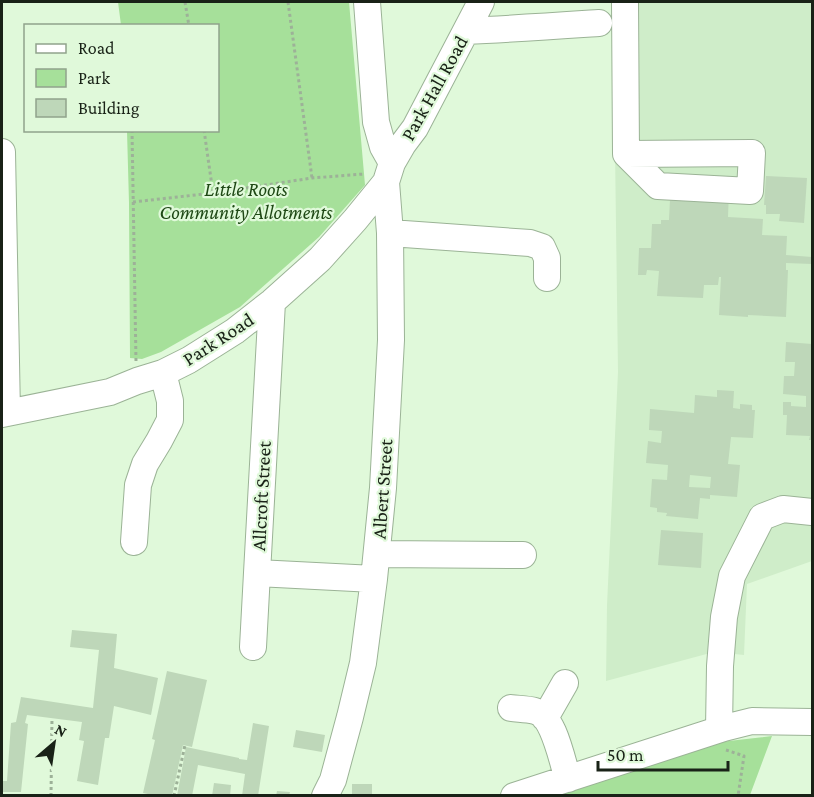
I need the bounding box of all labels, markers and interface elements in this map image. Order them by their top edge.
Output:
legend [24,24,219,132]
street label: Park Hall Road [396,31,472,144]
text: Road [78,38,115,58]
text: Park [78,68,110,88]
text: Building [78,98,140,118]
park label: Little Roots Community Allotments [160,178,333,224]
street label: Park Road [179,308,258,370]
street label: Albert Street [368,438,396,540]
street label: Allcroft Street [247,440,275,551]
north arrow [24,713,84,773]
text: N [52,720,70,740]
scale bar [598,734,728,772]
text: 50 m [607,745,644,765]

